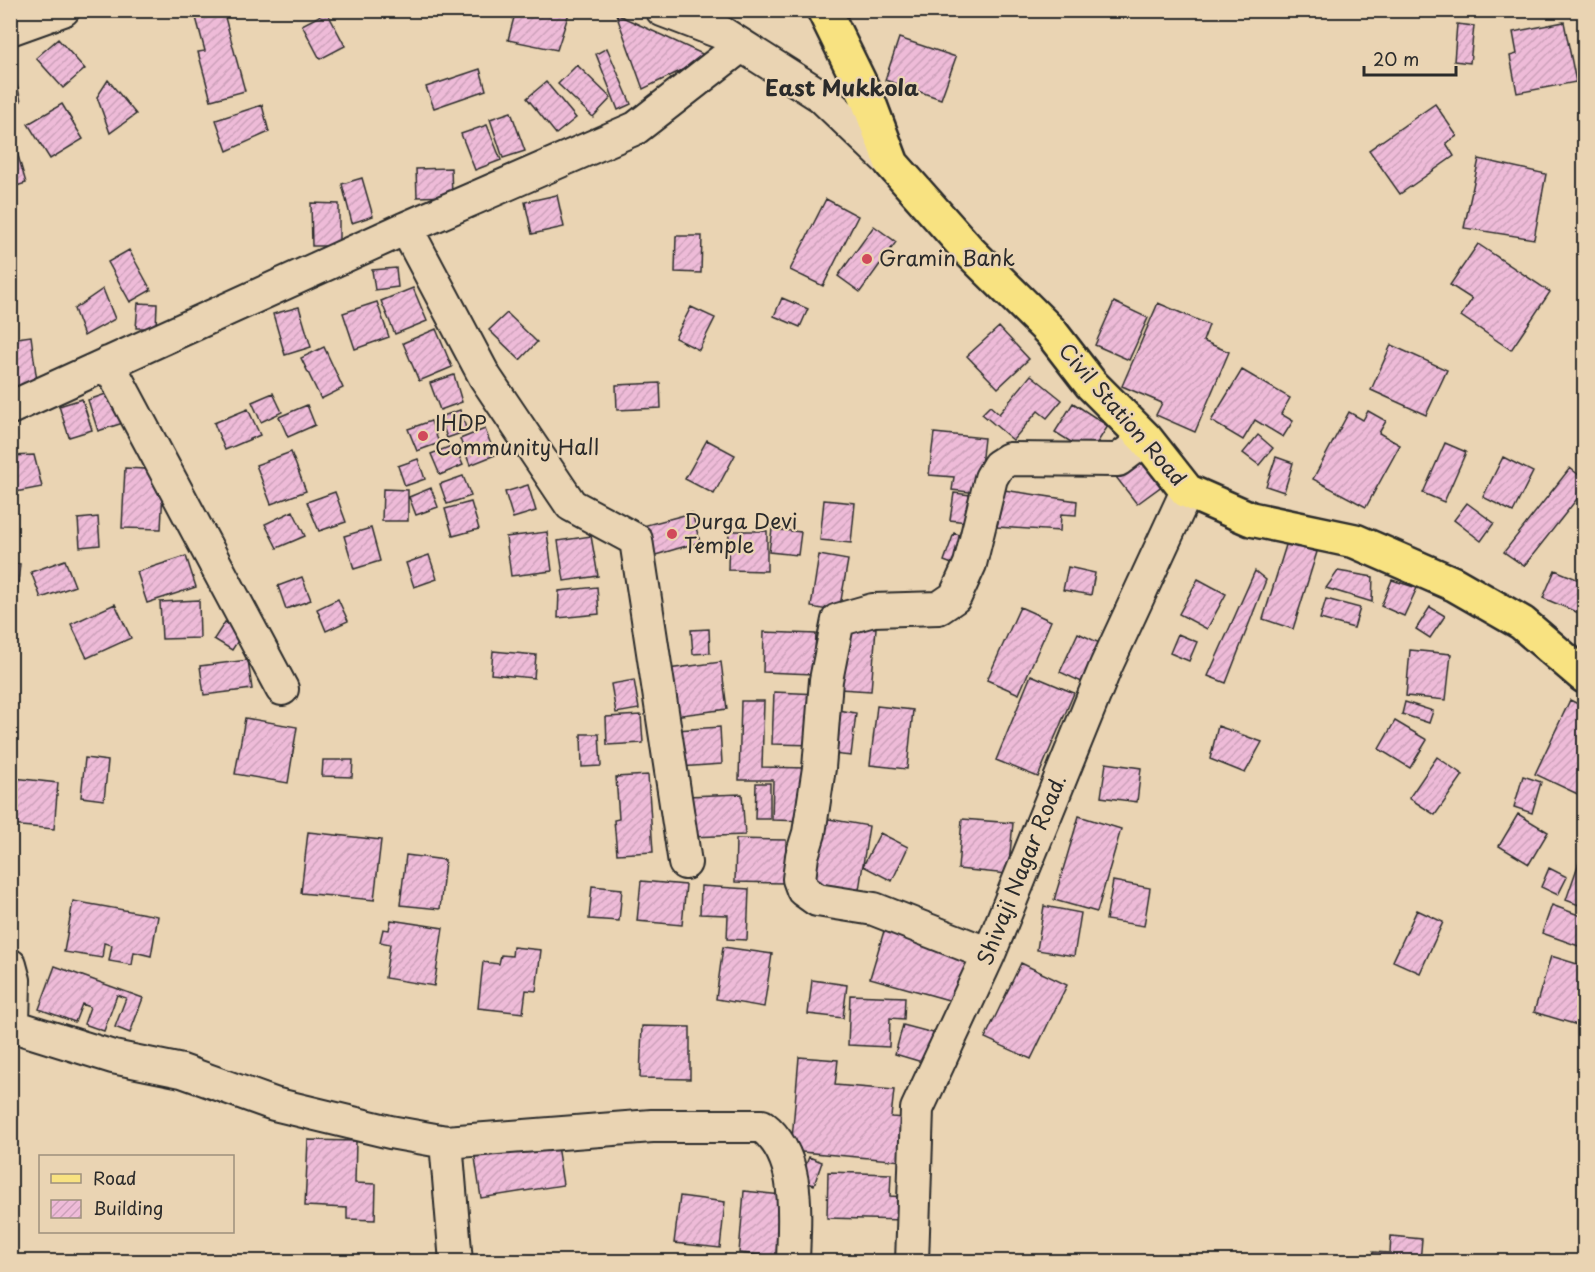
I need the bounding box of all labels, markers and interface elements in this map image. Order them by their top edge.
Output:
scale bar [1364,39,1456,77]
text: 20 m [1373,45,1419,72]
district label: East Mukkola [765,70,919,103]
place label: Gramin Bank [879,241,1015,273]
marker: Gramin Bank [860,252,874,266]
street label: Civil Station Road [1052,335,1195,492]
place label: IHDP Community Hall [435,406,599,462]
marker: IHDP Community Hall [416,429,430,443]
place label: Durga Devi Temple [684,504,798,560]
marker: Durga Devi Temple [665,527,679,541]
street label: Shivaji Nagar Road. [967,769,1073,970]
legend [39,1155,234,1233]
text: Road [93,1164,137,1191]
text: Building [93,1194,163,1221]

